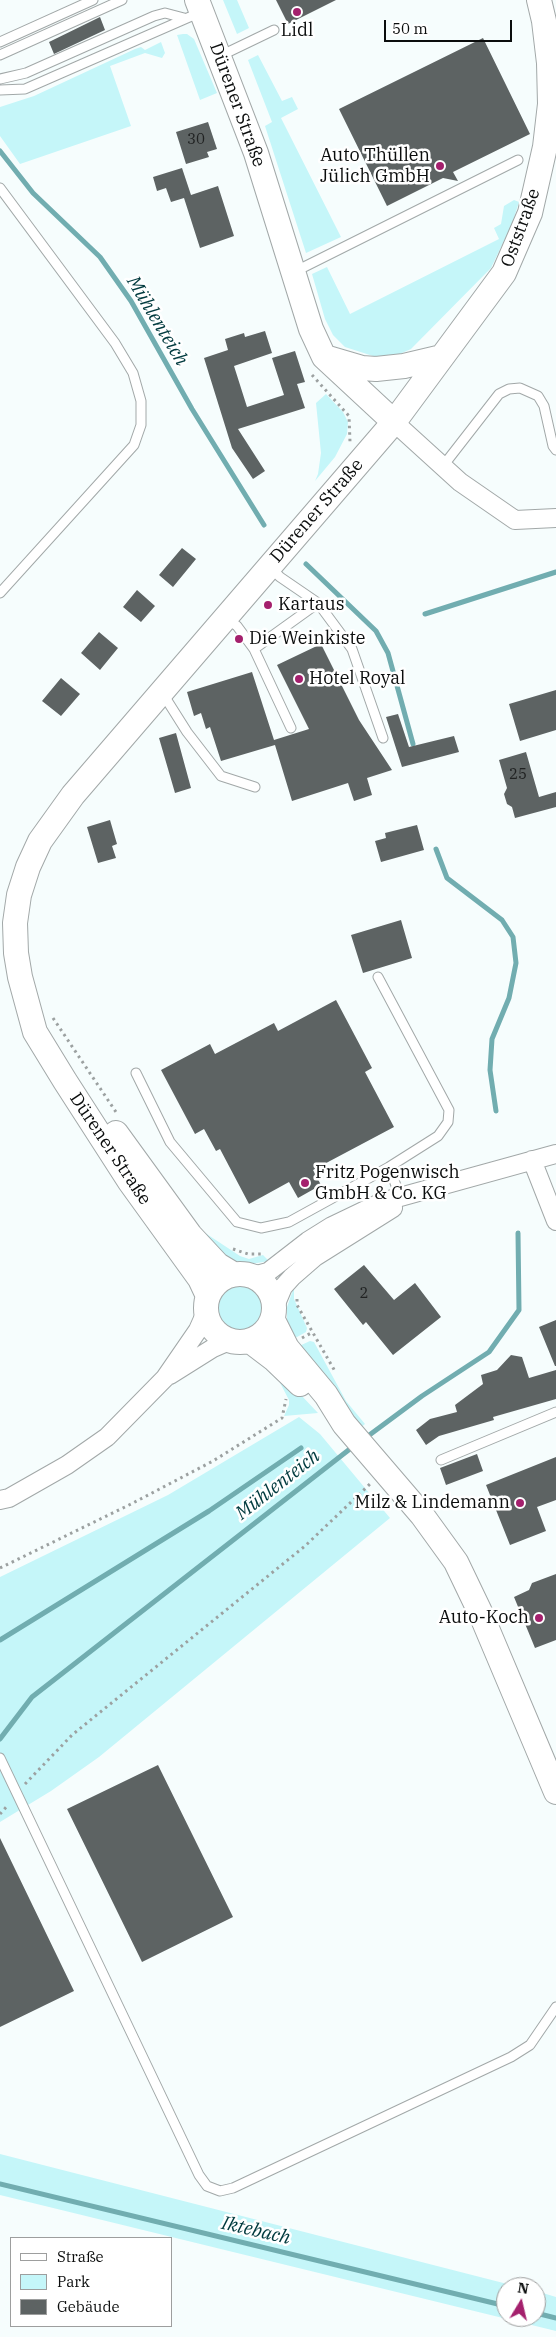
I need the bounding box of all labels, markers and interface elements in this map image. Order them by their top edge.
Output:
marker: Lidl [291,6,303,18]
scale bar [386,10,514,42]
text: 50 m [392,19,428,38]
place label: Lidl [281,20,313,42]
street label: Dürener Straße [205,40,269,170]
house number: 30 [187,131,205,149]
place label: Auto Thüllen Jülich GmbH [320,145,430,188]
marker: Auto Thüllen Jülich GmbH [434,160,446,172]
street label: Oststraße [497,186,545,270]
water label: Mühlenteich [121,272,193,370]
street label: Dürener Straße [266,455,368,567]
place label: Kartaus [278,594,344,616]
marker: Kartaus [262,599,274,611]
place label: Die Weinkiste [249,628,365,650]
marker: Die Weinkiste [233,633,245,645]
place label: Hotel Royal [309,668,405,690]
marker: Hotel Royal [293,673,305,685]
house number: 25 [509,766,527,784]
street label: Dürener Straße [65,1089,155,1209]
place label: Fritz Pogenwisch GmbH & Co. KG [315,1162,460,1204]
marker: Fritz Pogenwisch GmbH & Co. KG [299,1177,311,1189]
house number: 2 [360,1285,368,1303]
water label: Mühlenteich [231,1445,325,1525]
place label: Milz & Lindemann [355,1492,510,1514]
marker: Milz & Lindemann [514,1497,526,1509]
place label: Auto-Koch [439,1607,529,1629]
marker: Auto-Koch [533,1612,545,1624]
water label: Iktebach [219,2212,293,2250]
legend [10,2237,172,2327]
text: Straße [57,2247,104,2266]
text: Park [57,2272,90,2291]
north arrow [496,2277,546,2327]
text: N [516,2278,530,2298]
text: Gebäude [57,2297,120,2316]

